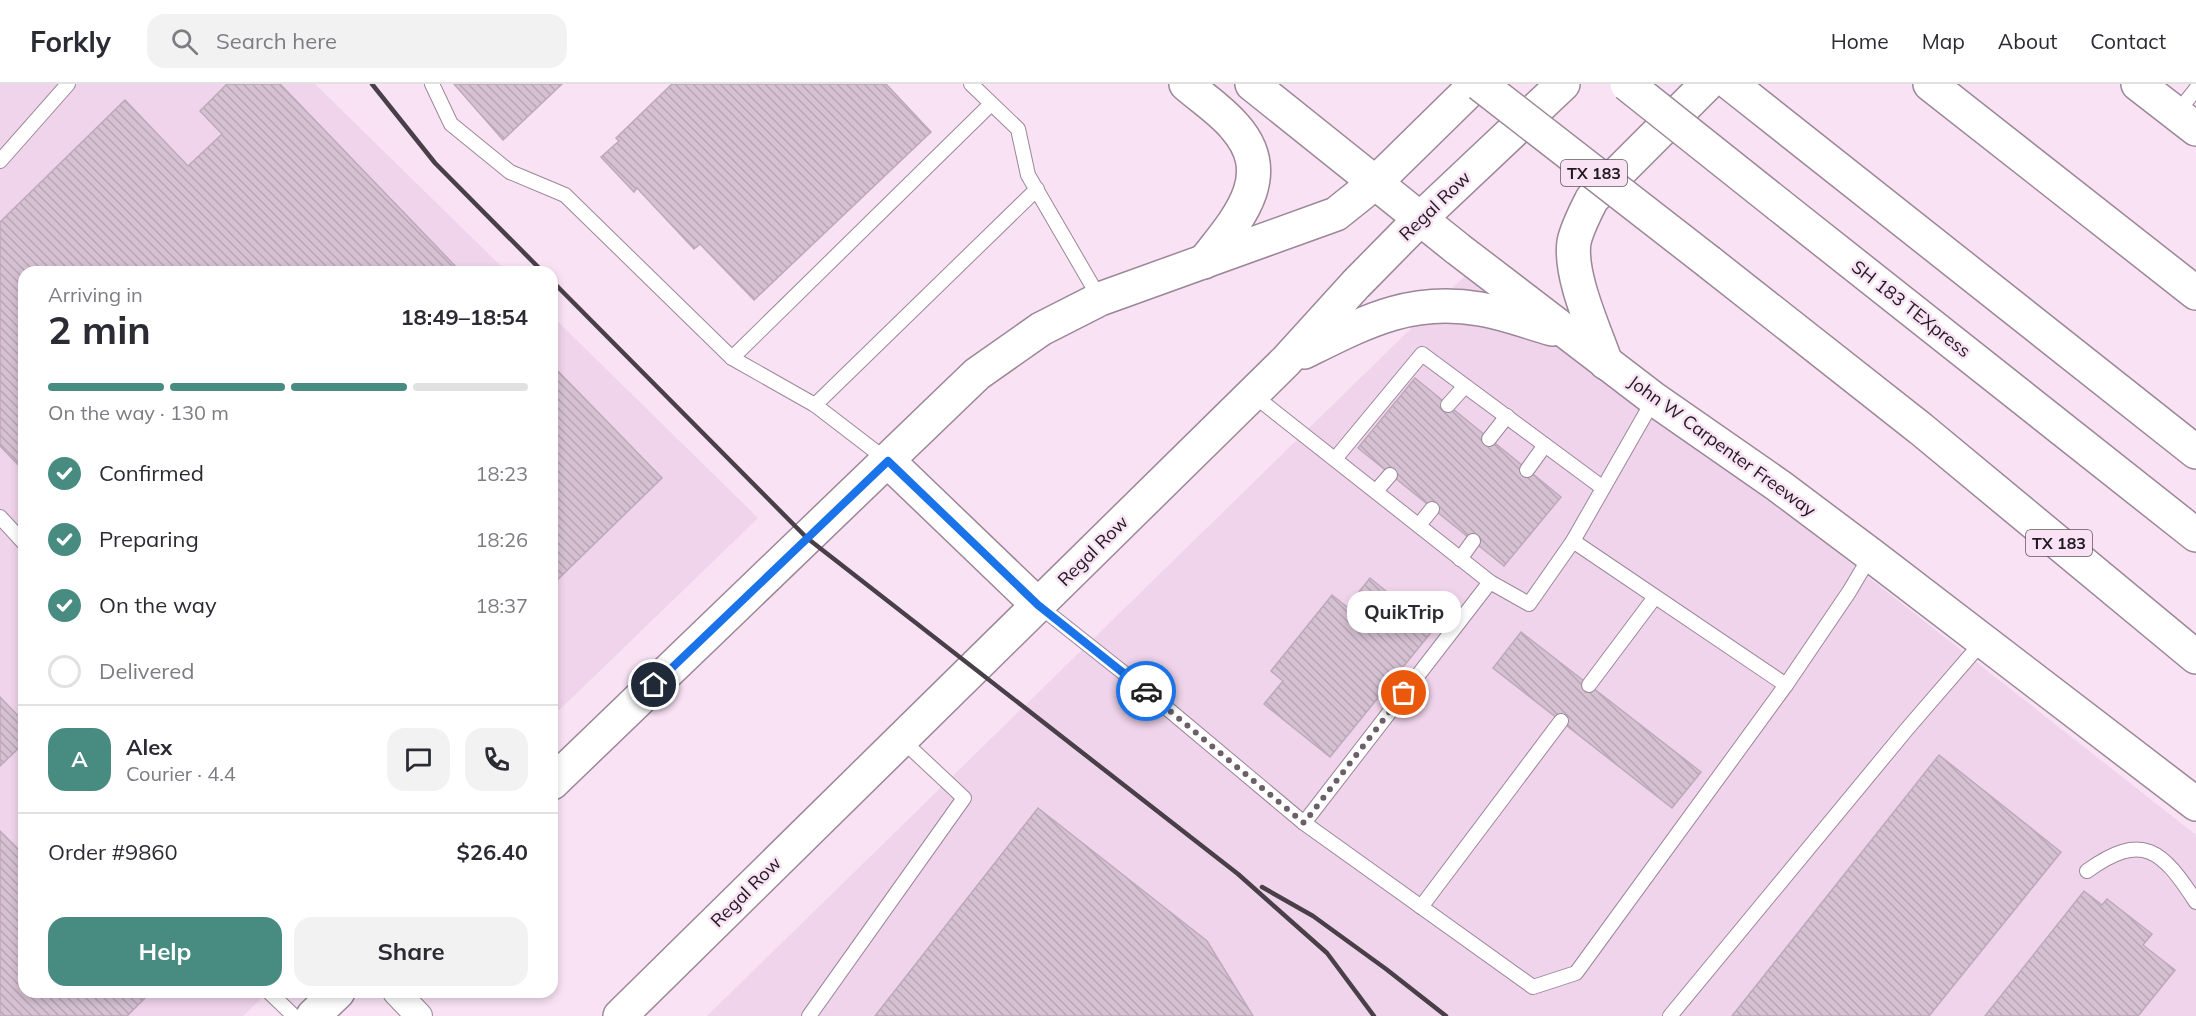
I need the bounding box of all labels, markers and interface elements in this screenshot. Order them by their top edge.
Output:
search box [147,14,567,68]
text: Forkly [30,24,111,59]
icon: search [168,25,201,58]
text: Search here [216,27,337,55]
text: Home [1831,28,1889,54]
text: Map [1922,28,1965,54]
text: About [1998,28,2057,54]
text: Contact [2090,28,2166,54]
road number: TX 183 [1561,160,1627,186]
street label: Regal Row [1394,166,1476,245]
street label: SH 183 TEXpress [1847,255,1975,362]
text: Arriving in [48,282,143,307]
text: 18:49–18:54 [400,303,528,331]
text: 2 min [48,305,151,354]
street label: John W Carpenter Freeway [1624,370,1821,522]
text: On the way · 130 m [48,400,229,425]
icon: check [48,457,81,490]
text: Confirmed [99,459,204,487]
text: 18:23 [475,461,528,486]
street label: Regal Row [1052,510,1133,591]
icon: check [48,523,81,556]
text: Preparing [99,525,199,553]
text: 18:26 [475,527,528,552]
road number: TX 183 [2026,530,2092,556]
icon: check [48,589,81,622]
text: On the way [99,591,217,619]
callout: QuikTrip [1347,591,1461,633]
text: 18:37 [475,593,528,618]
text: QuikTrip [1364,599,1444,624]
text: Delivered [99,657,194,685]
pin [628,659,679,710]
courier [1116,661,1176,721]
pin [1378,667,1429,718]
icon: home [637,668,670,701]
icon: car [1130,675,1163,708]
icon: bag [1387,676,1420,709]
button: chat [387,728,450,791]
button: phone [465,728,528,791]
text: Alex [126,733,172,761]
text: A [71,745,88,773]
text: Courier · 4.4 [126,761,236,786]
text: Order #9860 [48,838,178,866]
text: $26.40 [457,838,528,866]
street label: Regal Row [705,851,786,932]
button: Help [48,917,282,986]
button: Share [294,917,528,986]

